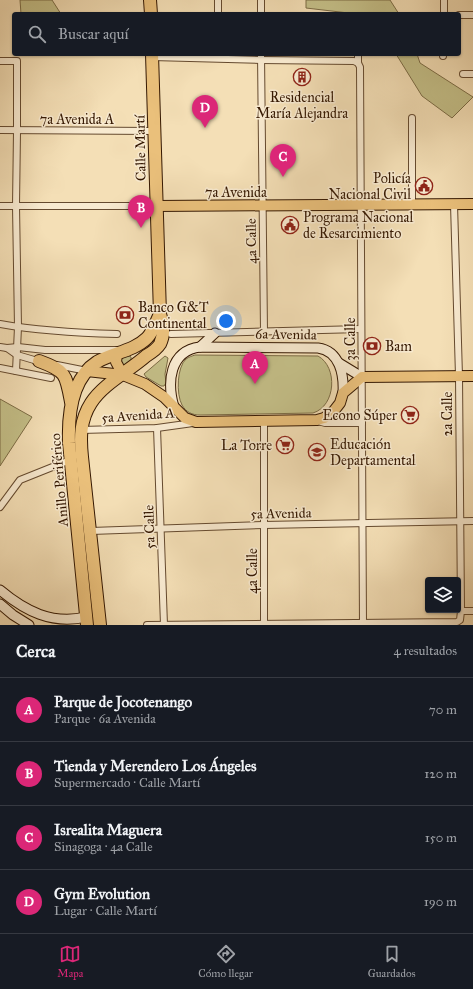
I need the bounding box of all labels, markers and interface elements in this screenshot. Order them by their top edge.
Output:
search box [12,12,461,56]
icon: search [26,23,48,45]
text: Buscar aquí [58,25,129,43]
building icon: Residencial María Alejandra [292,67,312,87]
place label: Residencial María Alejandra [256,89,348,122]
pin: D [192,95,218,128]
street label: 7a Avenida A [40,111,115,128]
street label: Calle Martí [131,114,150,181]
pin: C [270,144,296,177]
place label: Policía Nacional Civil [329,170,411,203]
public building icon: Policía Nacional Civil [414,176,434,196]
street label: 7a Avenida [205,184,267,201]
pin: B [128,195,154,228]
place label: Programa Nacional de Resarcimiento [303,209,413,242]
public building icon: Programa Nacional de Resarcimiento [280,215,300,235]
street label: 4a Calle [243,218,260,264]
place label: Banco G&T Continental [138,299,209,332]
bank icon: Banco G&T Continental [115,305,135,325]
your location [216,311,236,331]
street label: 3a Calle [342,317,359,361]
street label: 6a Avenida [255,325,317,344]
bank icon: Bam [362,336,382,356]
place label: Bam [385,338,412,355]
pin: A [242,351,268,384]
street label: 2a Calle [439,392,456,436]
street label: 5a Avenida A [101,404,176,427]
supermarket icon: Econo Súper [400,405,420,425]
place label: Econo Súper [323,407,398,424]
street label: Anillo Periférico [47,433,72,528]
supermarket icon: La Torre [275,435,295,455]
place label: Educación Departamental [330,436,416,469]
place label: La Torre [221,437,272,454]
school or university icon: Educación Departamental [307,442,327,462]
street label: 5a Calle [140,504,159,549]
street label: 5a Avenida [250,504,312,523]
street label: 4a Calle [244,548,261,594]
map controls [425,577,461,613]
button: layers [425,577,461,613]
text: Cerca [16,641,55,662]
text: 4 resultados [394,643,457,659]
text: Parque de Jocotenango [54,693,192,711]
text: A [25,702,33,718]
text: 70 m [429,702,457,718]
text: Parque · 6a Avenida [54,711,156,727]
text: Tienda y Merendero Los Ángeles [54,757,256,775]
text: B [25,766,33,782]
text: 120 m [424,766,457,782]
text: Supermercado · Calle Martí [54,775,200,791]
text: Isrealita Maguera [54,821,162,839]
text: C [25,830,33,846]
text: 150 m [425,830,457,846]
text: Sinagoga · 4a Calle [54,839,153,855]
text: Gym Evolution [54,885,150,903]
text: D [24,894,34,910]
text: 190 m [424,894,457,910]
text: Lugar · Calle Martí [54,903,157,919]
tab: Mapa [57,943,84,980]
tab: Cómo llegar [198,943,253,980]
tab: Guardados [368,943,416,980]

